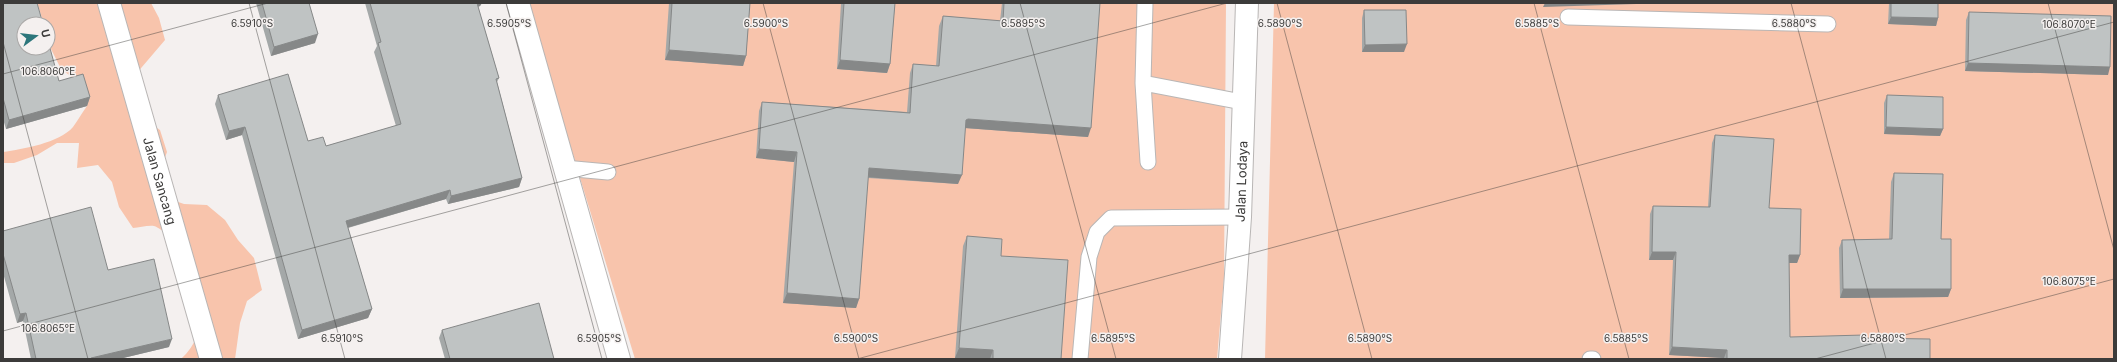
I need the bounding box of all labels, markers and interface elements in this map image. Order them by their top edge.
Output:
north arrow [16,16,56,56]
text: 6.5910°S [231,17,273,29]
text: 6.5905°S [487,17,531,29]
text: 6.5900°S [744,17,788,29]
text: 6.5895°S [1001,17,1045,29]
text: 6.5890°S [1258,17,1302,29]
text: 6.5885°S [1515,17,1559,29]
text: 6.5880°S [1772,17,1816,29]
text: 106.8070°E [2042,18,2096,30]
text: U [38,28,53,39]
text: 106.8060°E [21,65,75,77]
street label: Jalan Sancang [140,135,180,227]
street label: Jalan Lodaya [1232,140,1250,223]
text: 106.8075°E [2042,275,2096,287]
text: 106.8065°E [21,322,75,334]
text: 6.5910°S [321,332,363,344]
text: 6.5905°S [577,332,621,344]
text: 6.5900°S [834,332,878,344]
text: 6.5895°S [1091,332,1135,344]
text: 6.5890°S [1348,332,1392,344]
text: 6.5885°S [1604,332,1648,344]
text: 6.5880°S [1861,332,1905,344]

